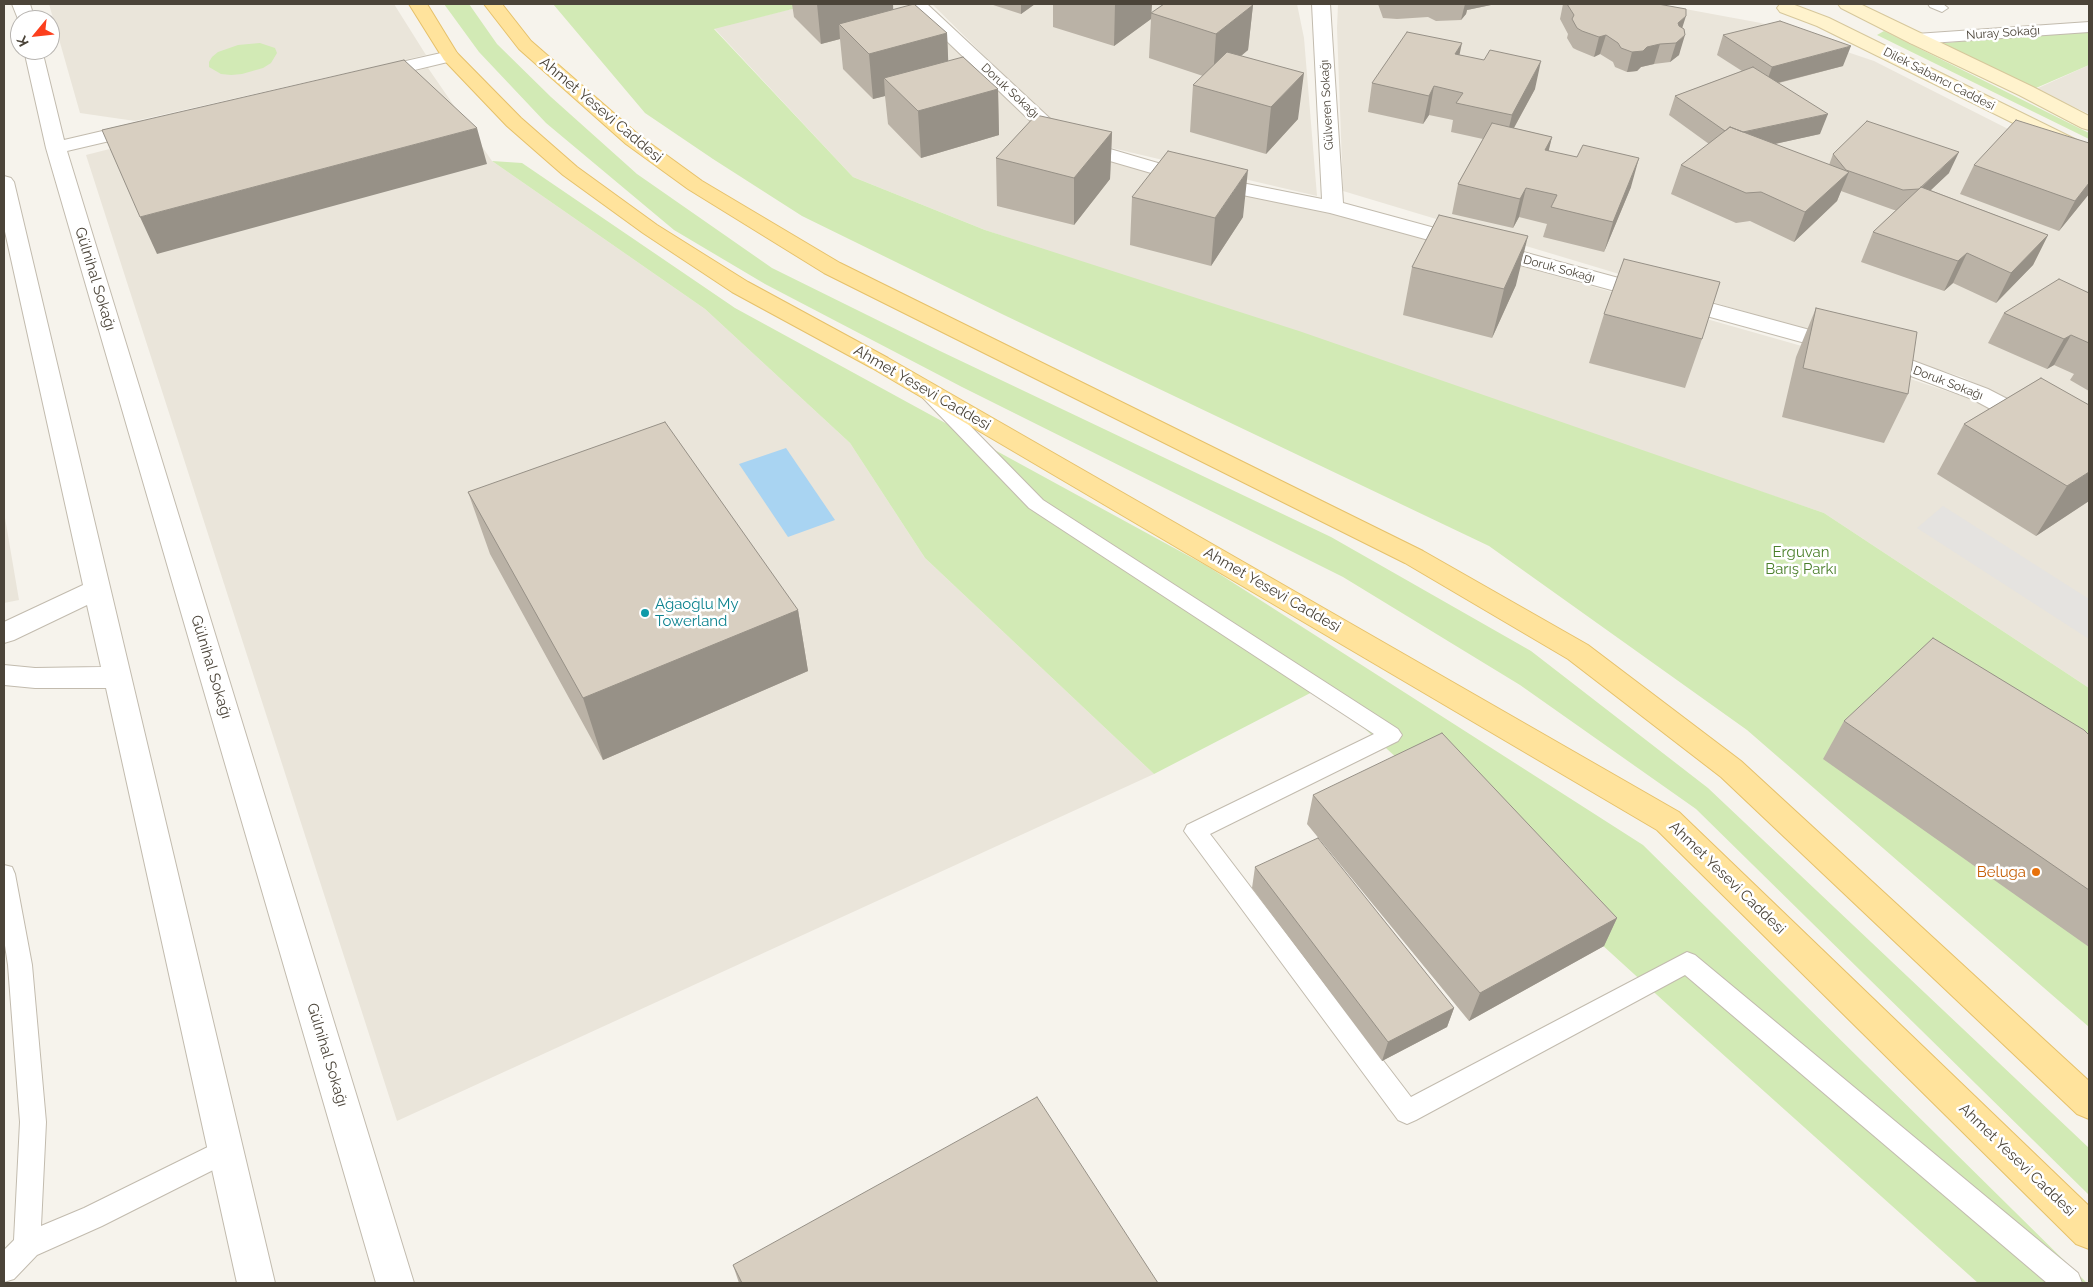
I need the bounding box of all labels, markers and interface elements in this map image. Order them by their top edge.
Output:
north arrow [10,10,60,60]
street label: Nuray Sokağı [1966,23,2040,43]
text: K [13,34,32,49]
street label: Dilek Sabancı Caddesi [1881,45,1997,113]
street label: Ahmet Yesevi Caddesi [536,53,666,167]
street label: Gülveren Sokağı [1317,59,1337,151]
street label: Doruk Sokağı [978,61,1042,121]
street label: Gülnihal Sokağı [71,225,119,333]
street label: Doruk Sokağı [1521,252,1597,286]
street label: Ahmet Yesevi Caddesi [850,341,994,435]
street label: Doruk Sokağı [1911,363,1985,403]
street label: Ahmet Yesevi Caddesi [1200,543,1344,637]
park label: Erguvan Barış Parkı [1765,543,1837,578]
place label: Ağaoğlu My Towerland [655,595,739,630]
marker: Ağaoğlu My Towerland [639,607,651,619]
street label: Gülnihal Sokağı [187,613,235,721]
street label: Ahmet Yesevi Caddesi [1665,818,1789,938]
place label: Beluga [1977,863,2026,881]
marker: Beluga [2030,866,2042,878]
street label: Gülnihal Sokağı [303,1001,351,1109]
street label: Ahmet Yesevi Caddesi [1955,1100,2079,1220]

